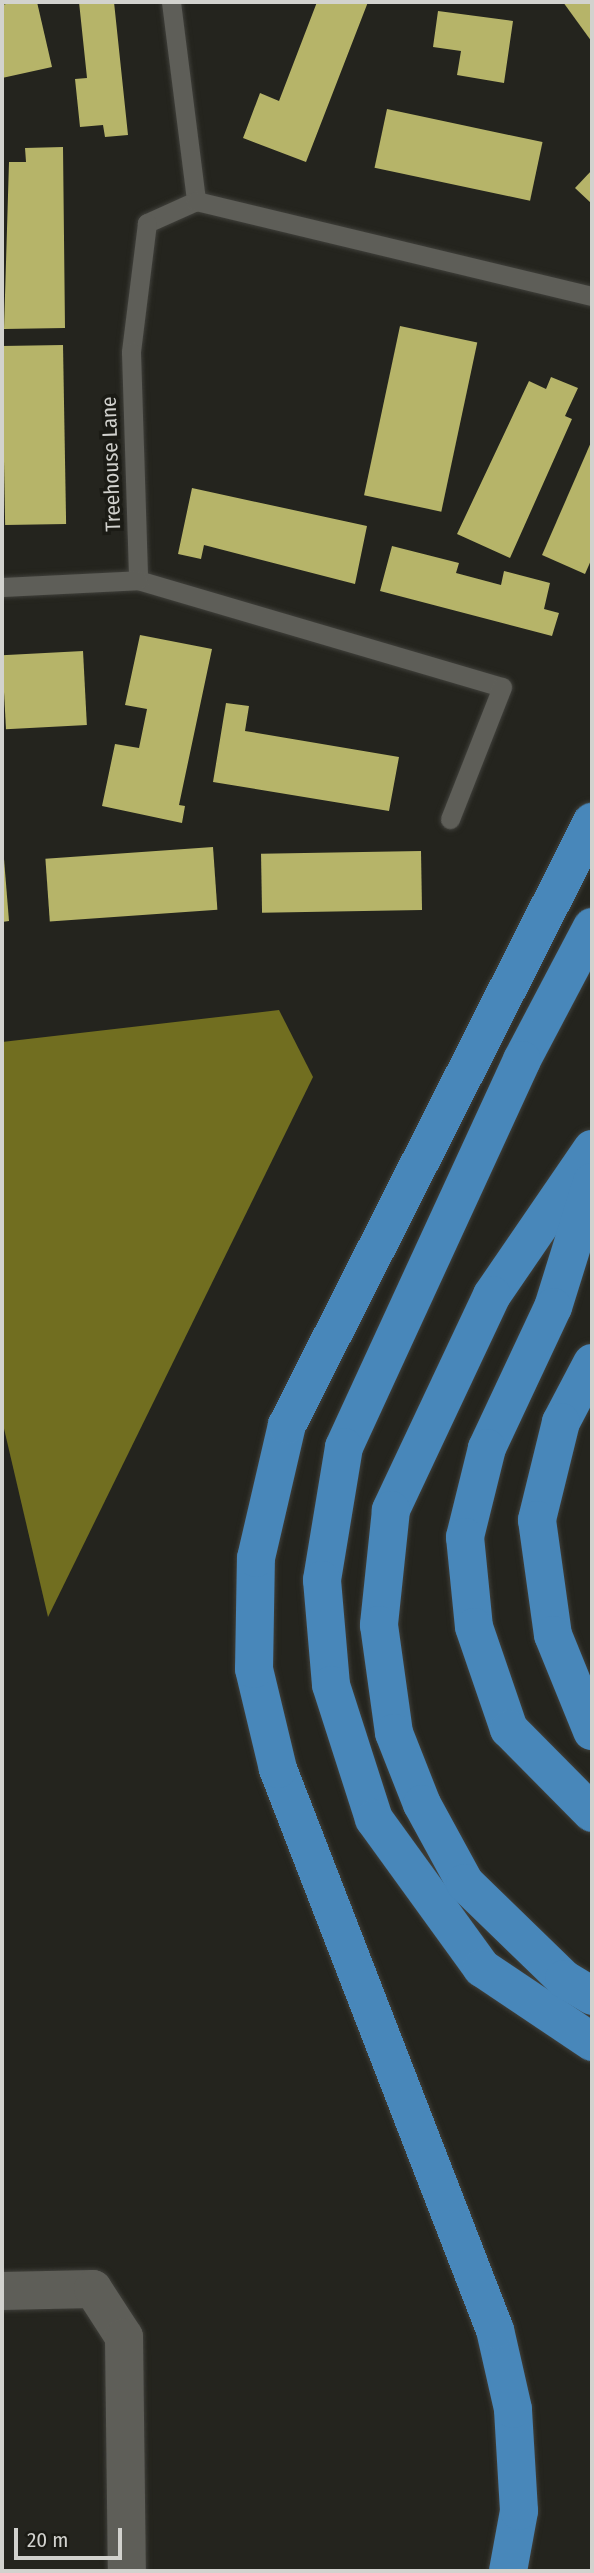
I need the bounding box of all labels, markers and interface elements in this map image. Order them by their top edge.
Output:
street label: Treehouse Lane [96,396,126,532]
scale bar [18,2514,126,2558]
text: 20 m [27,2527,68,2553]

